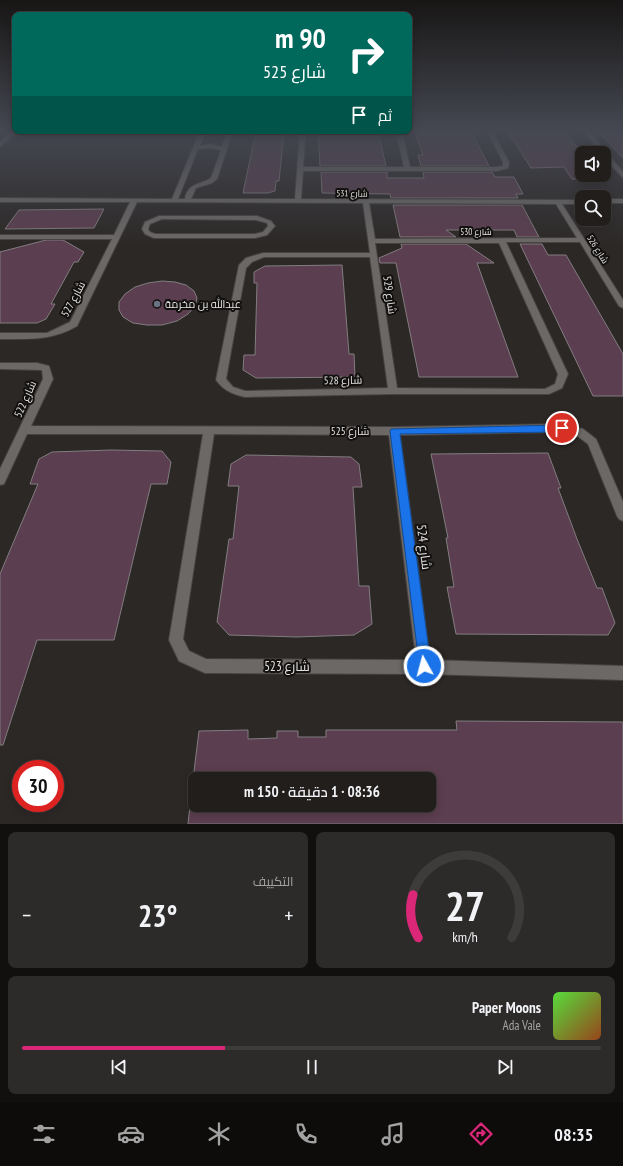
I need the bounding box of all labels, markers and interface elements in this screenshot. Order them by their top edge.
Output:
text: 90 m [275,19,326,56]
icon: right [340,28,392,80]
text: شارع 525 [263,60,326,83]
icon: arrive [348,104,370,126]
text: ثم [378,106,392,125]
map controls [575,146,611,226]
button: sound [575,146,611,182]
street label: شارع 531 [336,187,368,200]
button: search [575,190,611,226]
street label: شارع 530 [460,226,492,238]
street label: شارع 526 [584,233,611,266]
street label: شارع 529 [379,275,400,315]
street label: شارع 527 [58,279,89,320]
place label: عبدالله بن مخرمة [165,296,241,311]
marker: عبدالله بن مخرمة [152,299,162,309]
street label: شارع 528 [324,373,362,388]
street label: شارع 522 [11,379,40,420]
pin [545,411,579,445]
icon: arrive [551,417,573,439]
street label: شارع 525 [331,424,369,439]
street label: شارع 524 [413,523,435,571]
position arrow [403,645,445,687]
street label: شارع 523 [264,658,310,675]
speed limit sign: 30 [12,760,64,812]
text: 08:36 · 1 دقيقة · 150 m [244,782,380,801]
text: التكييف [253,873,294,890]
text: 27 [445,879,485,932]
text: 23° [138,896,178,935]
text: − [22,901,31,929]
text: + [284,901,293,929]
text: km/h [453,927,478,946]
text: Paper Moons [472,998,541,1017]
text: Ada Vale [502,1017,541,1034]
icon: previous [108,1056,130,1078]
icon: pause [301,1056,323,1078]
icon: next [494,1056,516,1078]
icon: filters [30,1120,58,1148]
icon: car [117,1120,145,1148]
icon: climate [205,1120,233,1148]
icon: phone [292,1120,320,1148]
icon: music [379,1120,407,1148]
icon: directions [467,1120,495,1148]
text: 08:35 [554,1123,593,1146]

